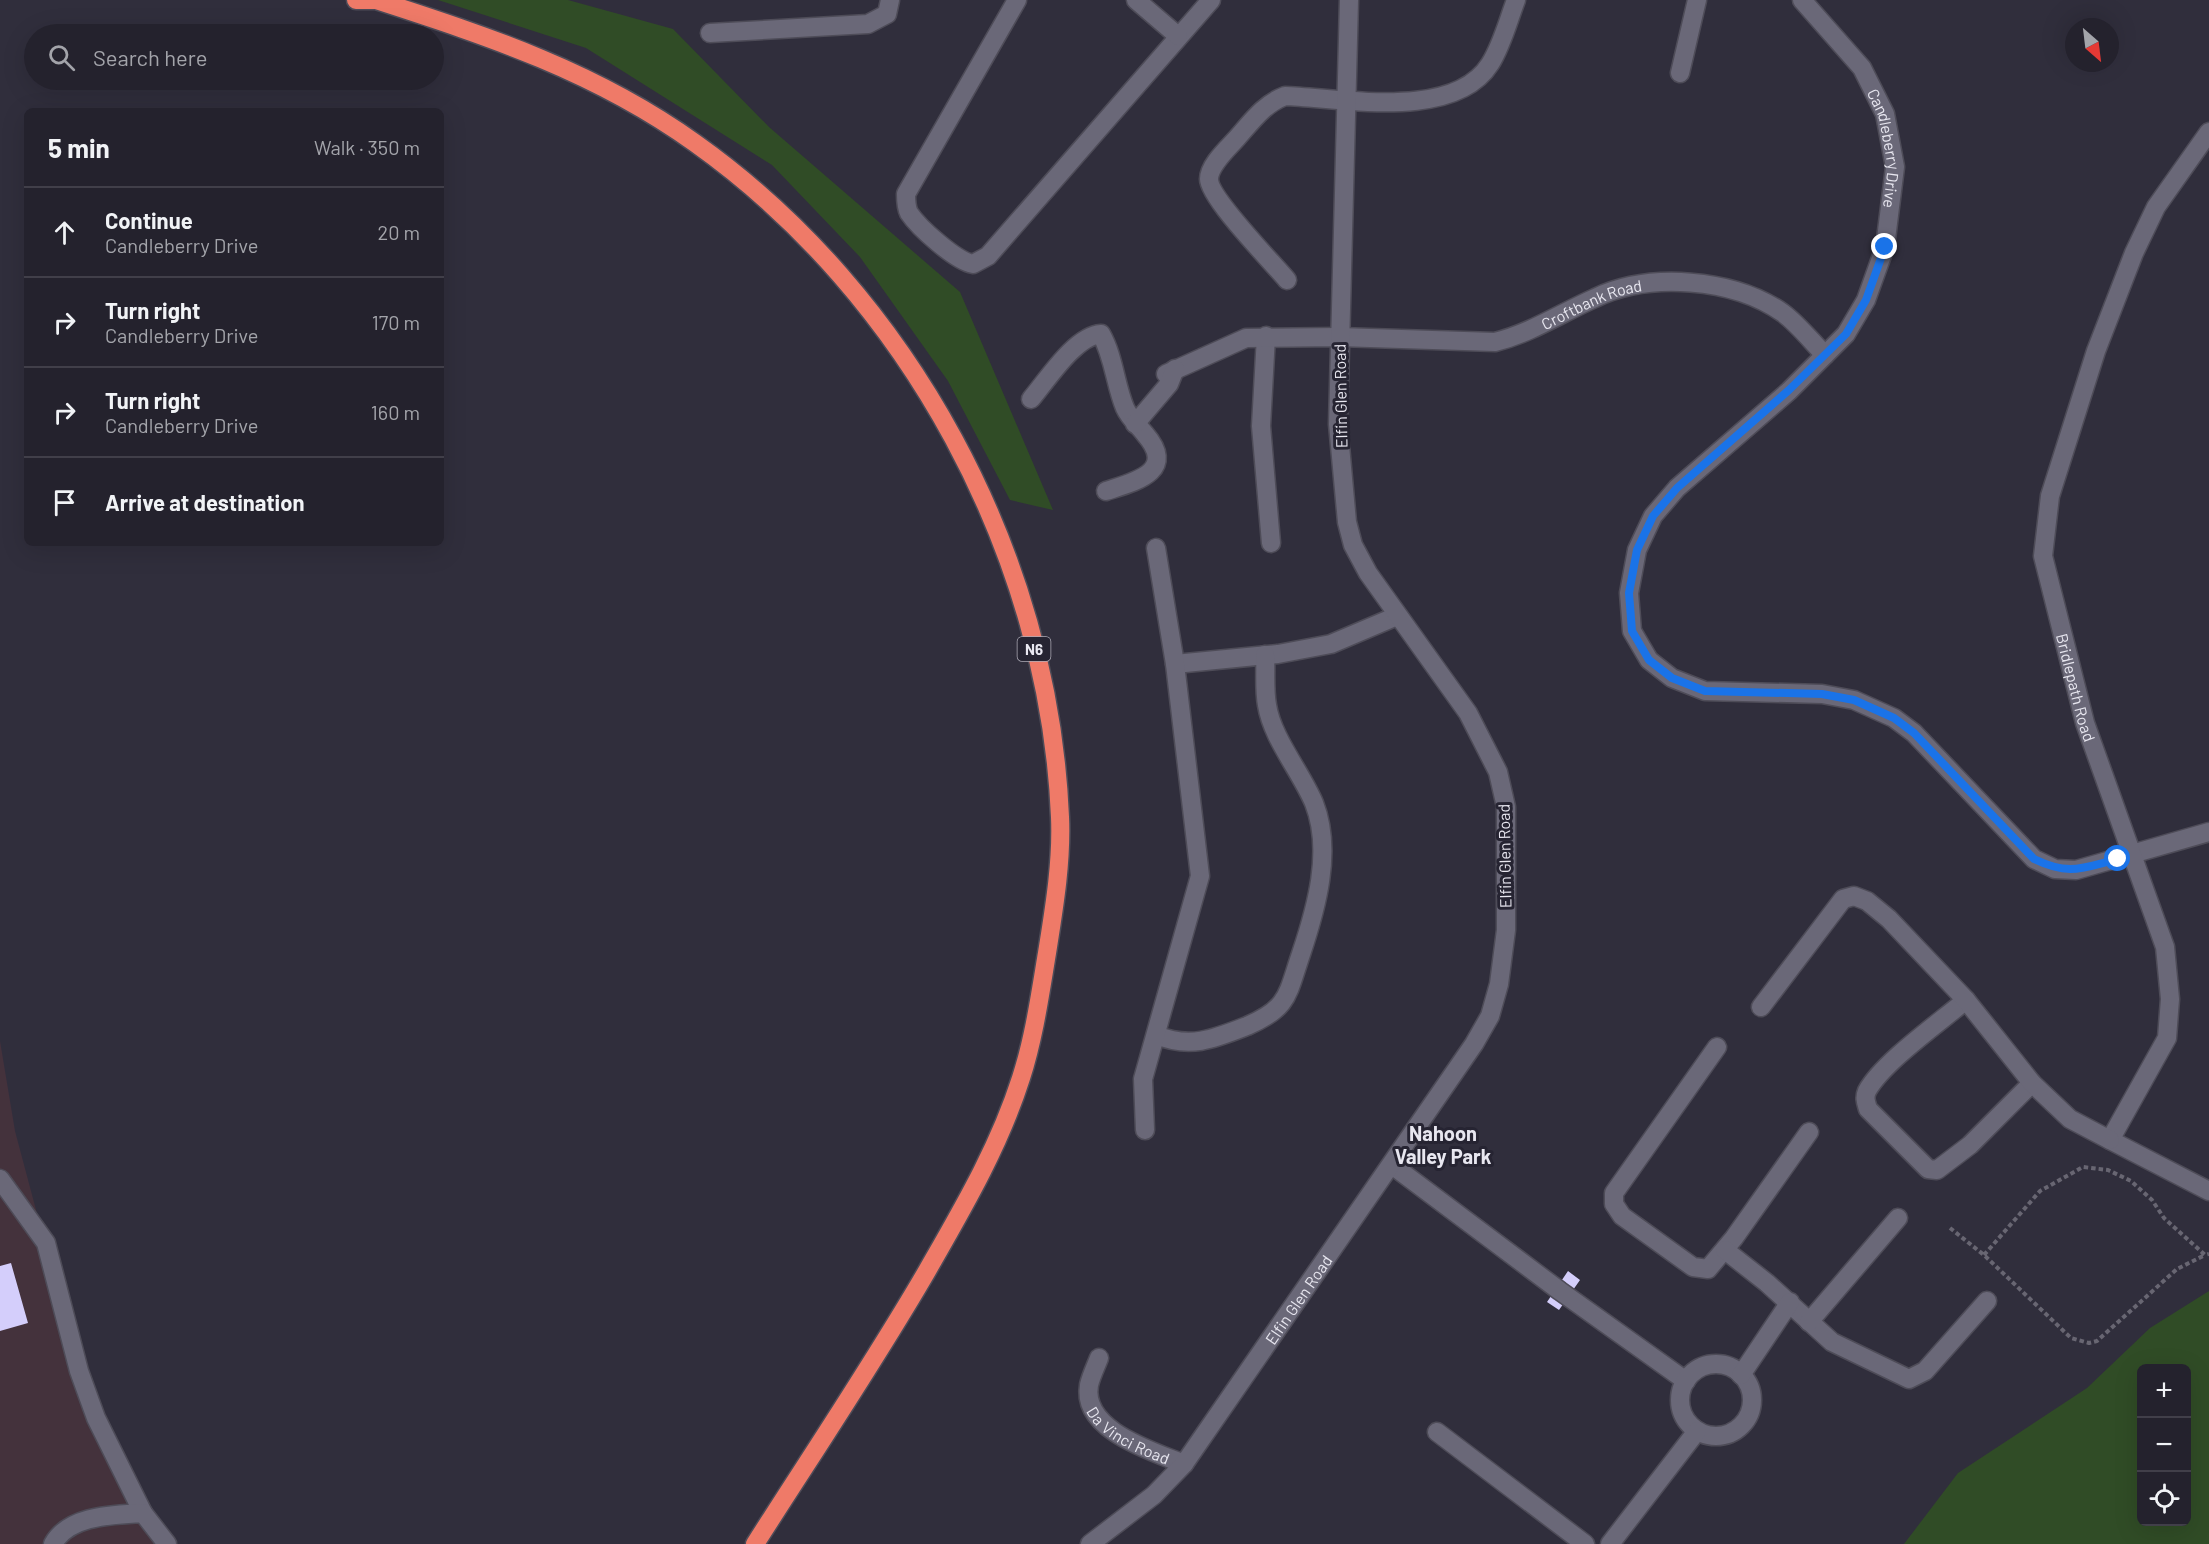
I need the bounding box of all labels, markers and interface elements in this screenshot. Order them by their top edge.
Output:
north arrow [2065,18,2119,72]
search box [24,24,444,90]
icon: search [45,41,78,74]
text: Search here [93,44,207,70]
street label: Candleberry Drive [1864,85,1905,209]
text: 5 min [48,132,110,163]
text: Walk · 350 m [314,135,420,159]
text: Continue [105,207,193,233]
icon: ahead [48,216,81,249]
text: 20 m [377,220,420,244]
text: Candleberry Drive [105,233,258,257]
route end [1871,233,1897,259]
street label: Croftbank Road [1538,275,1643,333]
text: Turn right [105,297,200,323]
icon: right [48,306,81,339]
text: 170 m [372,310,420,334]
text: Candleberry Drive [105,323,258,347]
street label: Elfin Glen Road [1330,344,1350,448]
text: Turn right [105,387,200,413]
icon: right [48,396,81,429]
text: 160 m [371,400,420,424]
text: Candleberry Drive [105,413,258,437]
icon: arrive [48,486,81,519]
text: Arrive at destination [105,489,304,515]
street label: Bridlepath Road [2053,631,2100,744]
road number: N6 [1018,637,1050,661]
street label: Elfin Glen Road [1494,804,1514,908]
route start [2104,845,2130,871]
district label: Nahoon Valley Park [1395,1121,1492,1168]
street label: Elfin Glen Road [1260,1251,1335,1348]
map controls [2137,1364,2191,1526]
button: + [2137,1364,2191,1418]
street label: Da Vinci Road [1084,1403,1173,1467]
button: − [2137,1418,2191,1472]
button: locate [2137,1472,2191,1526]

